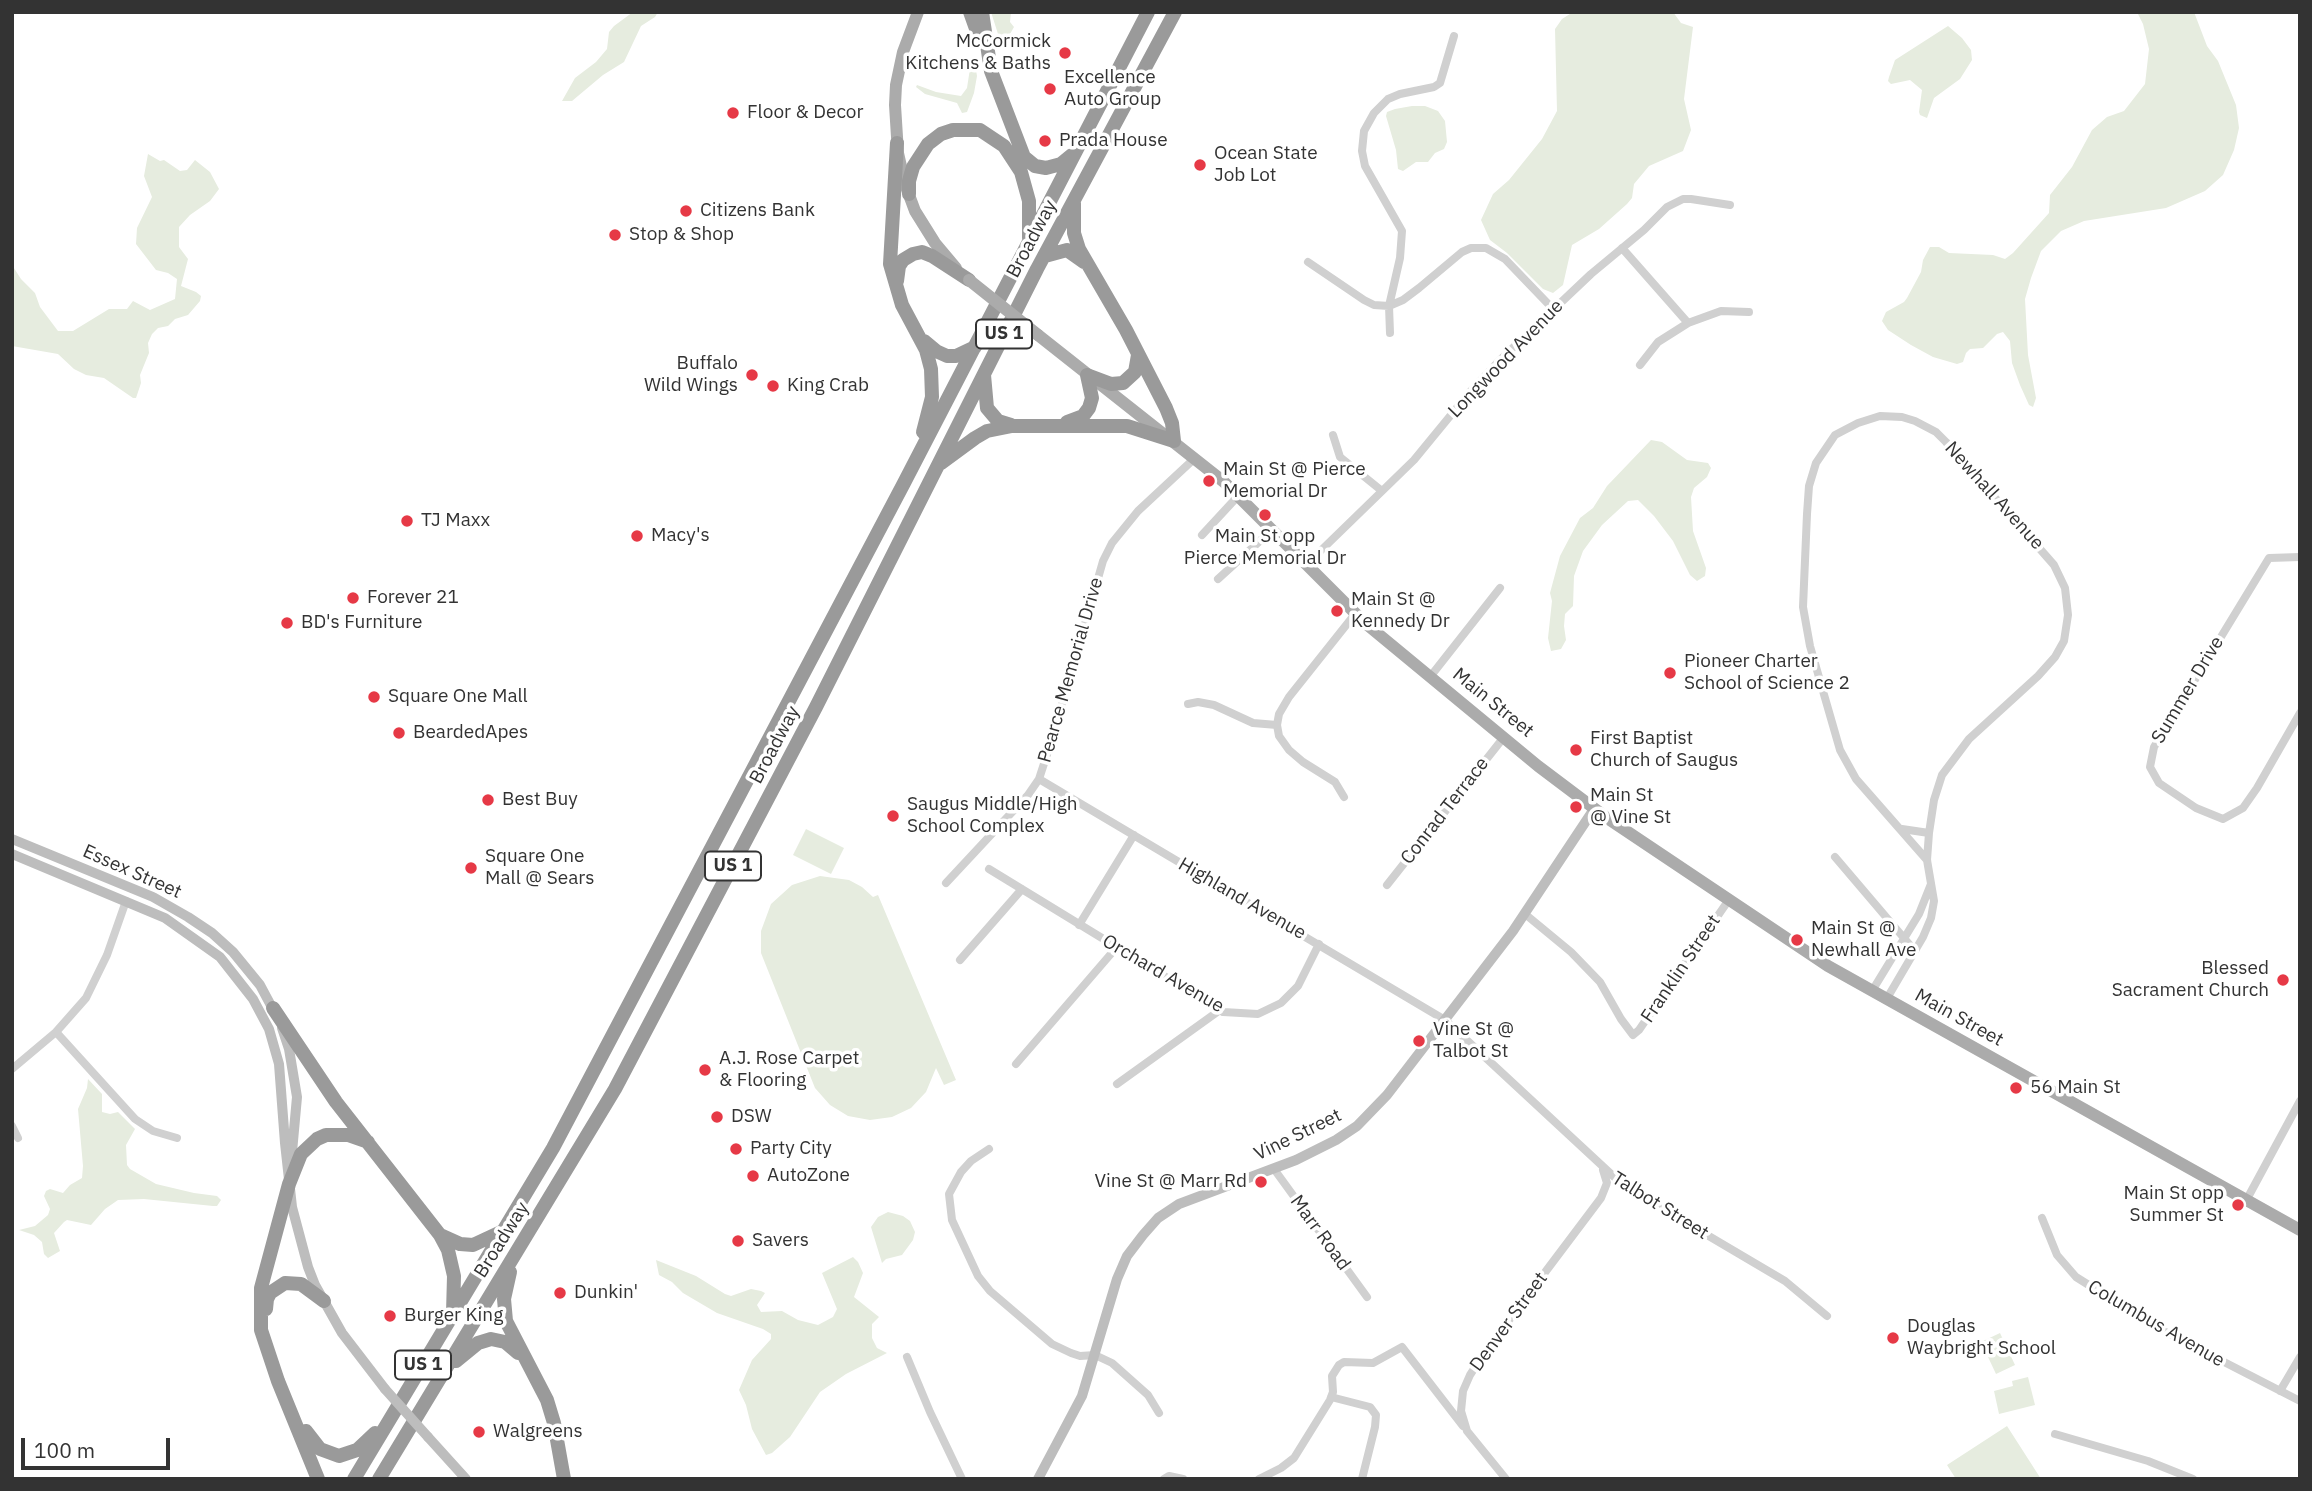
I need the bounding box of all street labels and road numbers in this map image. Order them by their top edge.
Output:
street label: Broadway [1002,196,1062,282]
street label: Longwood Avenue [1444,295,1568,423]
road number: US 1 [976,320,1032,348]
street label: Newhall Avenue [1940,437,2048,555]
street label: Pearce Memorial Drive [1034,575,1108,765]
street label: Summer Drive [2147,632,2229,748]
street label: Main Street [1448,663,1538,743]
street label: Broadway [745,702,805,788]
street label: Conrad Terrace [1396,753,1494,869]
street label: Essex Street [79,840,185,904]
road number: US 1 [705,852,761,880]
street label: Highland Avenue [1174,853,1310,945]
street label: Franklin Street [1636,911,1726,1027]
street label: Orchard Avenue [1098,930,1228,1018]
street label: Main Street [1911,984,2007,1052]
street label: Vine Street [1251,1104,1345,1166]
street label: Talbot Street [1607,1167,1713,1245]
street label: Marr Road [1285,1191,1355,1275]
street label: Broadway [470,1198,534,1282]
street label: Denver Street [1465,1268,1553,1376]
street label: Columbus Avenue [2084,1276,2228,1372]
road number: US 1 [395,1350,451,1380]

